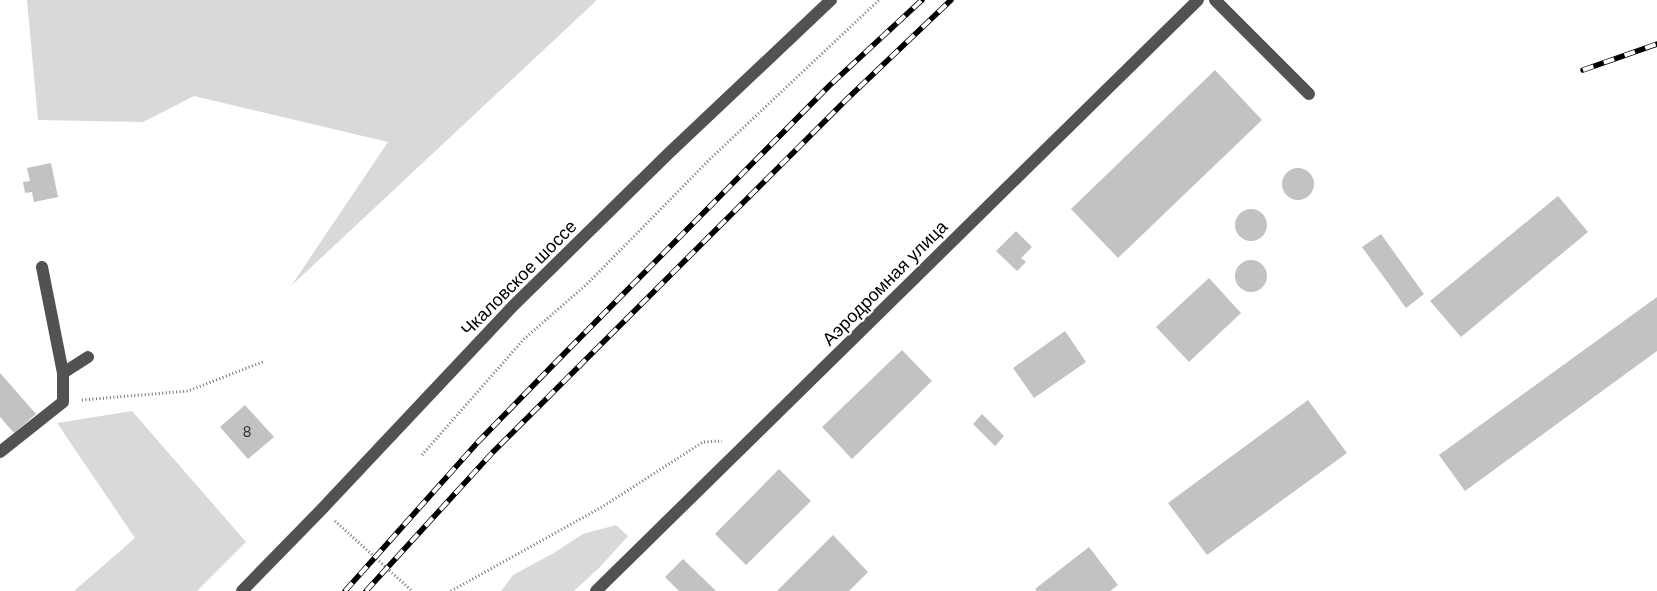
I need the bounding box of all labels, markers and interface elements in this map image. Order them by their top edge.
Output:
street label: Аэродромная улица [817,214,954,351]
street label: Чкаловское шоссе [456,215,582,341]
house number: 8 [242,422,252,442]

